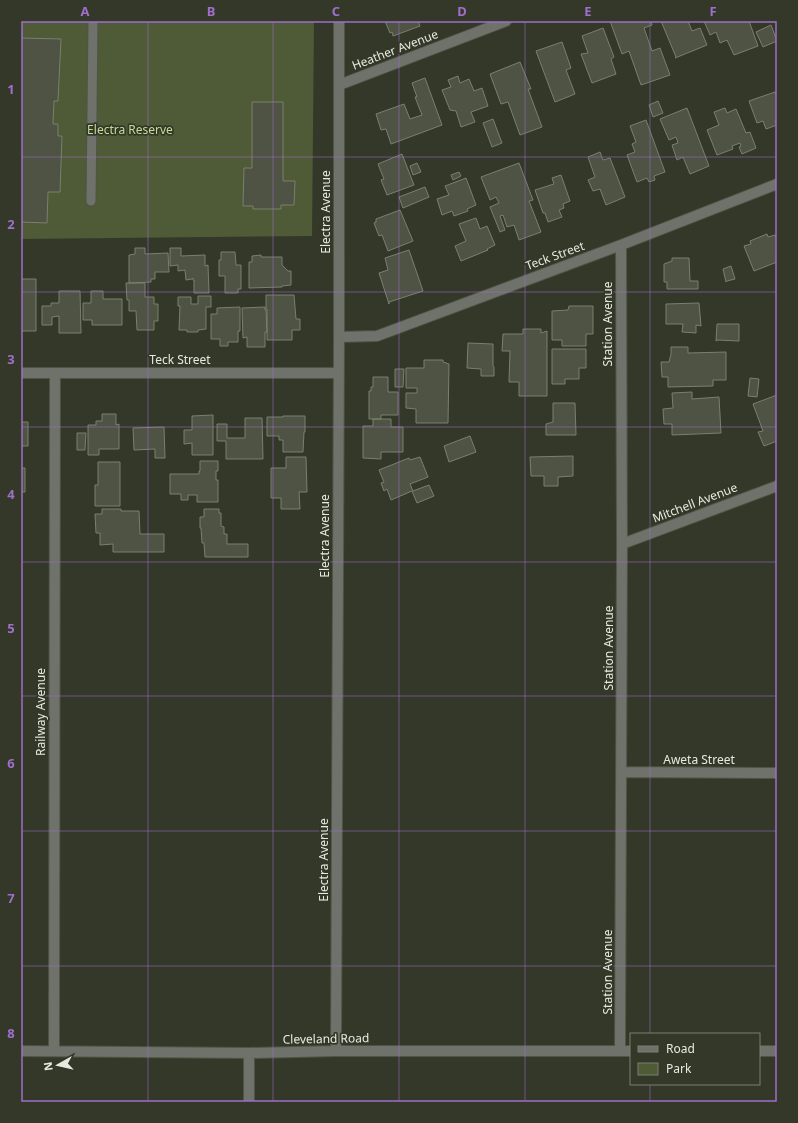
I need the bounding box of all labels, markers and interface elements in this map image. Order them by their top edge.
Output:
text: A [81,2,90,20]
text: B [207,2,215,20]
text: C [332,2,340,20]
text: D [457,2,467,20]
text: E [584,2,592,20]
text: F [709,2,717,20]
street label: Heather Avenue [349,25,441,74]
text: 1 [7,80,15,98]
park label: Electra Reserve [87,121,173,138]
street label: Electra Avenue [317,170,334,254]
text: 2 [7,215,15,233]
street label: Teck Street [523,237,587,274]
street label: Station Avenue [599,281,616,367]
text: 3 [7,350,15,368]
street label: Teck Street [149,351,211,368]
street label: Mitchell Avenue [650,478,740,527]
text: 4 [7,485,15,503]
street label: Electra Avenue [316,494,333,578]
street label: Station Avenue [600,605,617,691]
text: 5 [7,619,15,637]
street label: Railway Avenue [32,668,49,756]
street label: Aweta Street [663,751,735,768]
text: 6 [7,754,15,772]
street label: Electra Avenue [315,818,332,902]
text: 7 [7,889,15,907]
street label: Station Avenue [599,929,616,1015]
text: 8 [7,1024,15,1042]
street label: Cleveland Road [283,1029,369,1048]
legend [630,1033,760,1085]
text: Road [666,1040,695,1057]
north arrow [38,1045,78,1085]
text: Park [666,1060,692,1077]
text: N [40,1061,56,1072]

